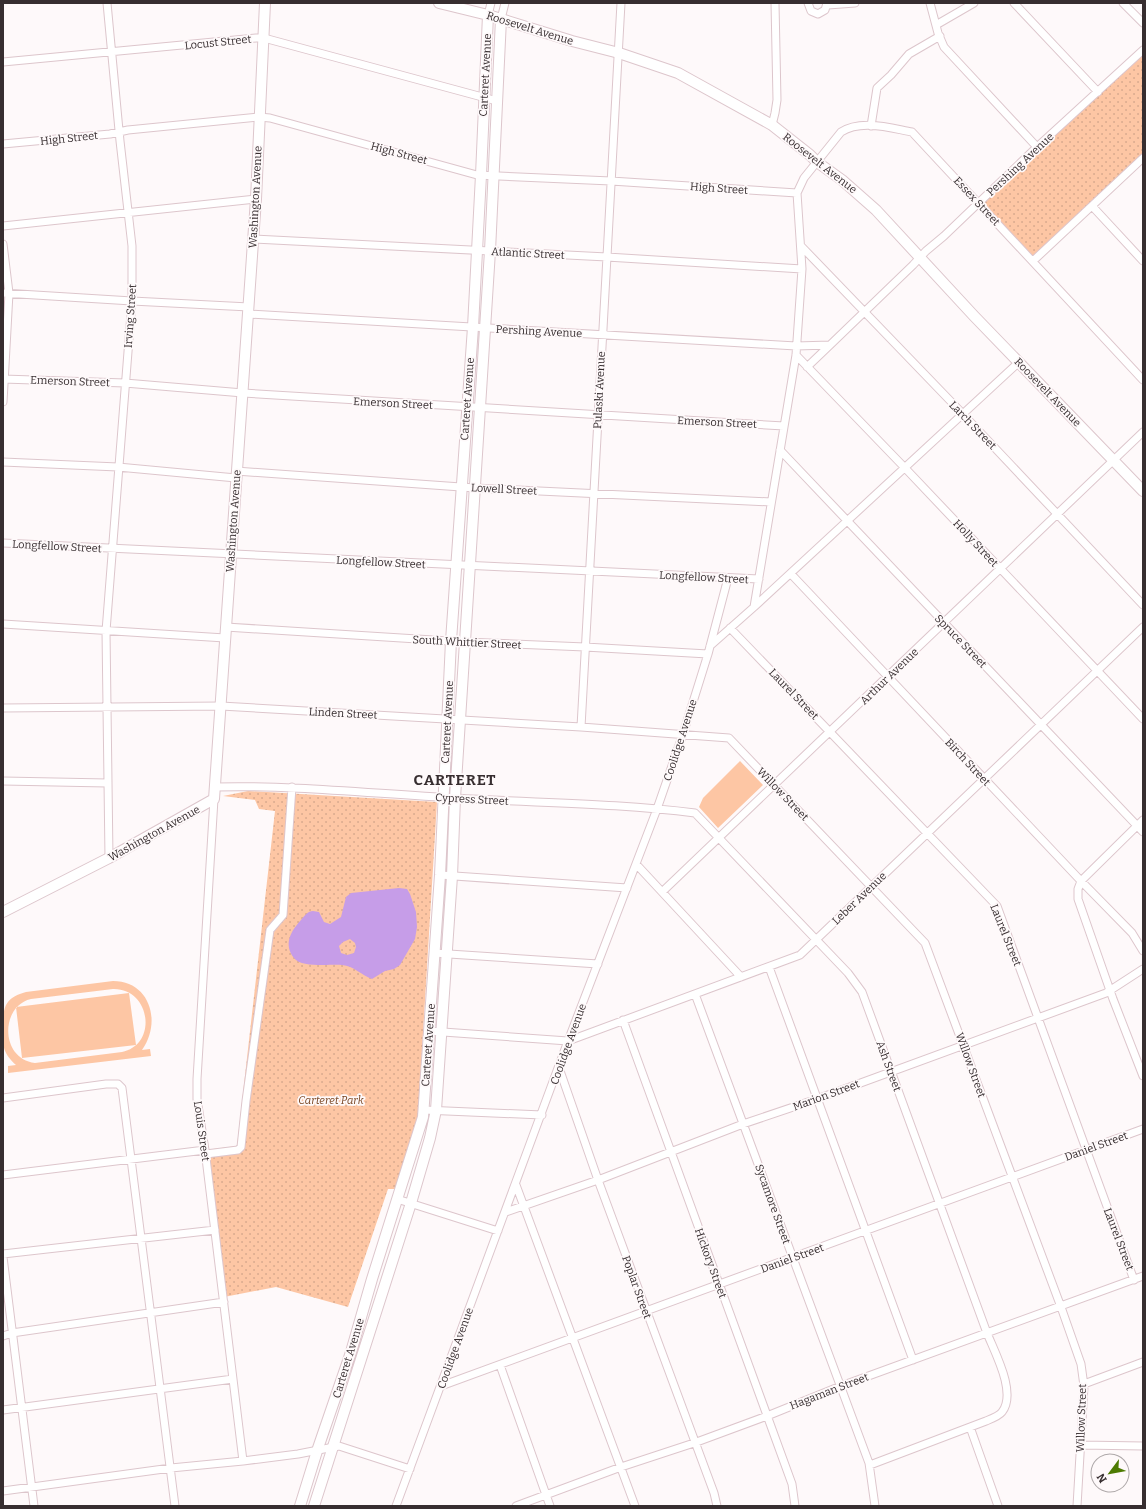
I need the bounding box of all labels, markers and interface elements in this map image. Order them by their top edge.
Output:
street label: Roosevelt Avenue [485,9,575,48]
street label: Locust Street [184,33,252,52]
street label: Carteret Avenue [477,33,494,117]
street label: High Street [39,129,99,148]
street label: Roosevelt Avenue [780,130,859,196]
street label: Pershing Avenue [984,130,1056,199]
street label: High Street [369,140,429,167]
street label: Washington Avenue [246,145,265,249]
street label: Essex Street [951,174,1003,229]
street label: High Street [690,180,748,197]
street label: Atlantic Street [491,245,565,262]
street label: Irving Street [122,284,139,349]
street label: Pershing Avenue [495,323,582,340]
street label: Pulaski Avenue [591,351,608,429]
street label: Roosevelt Avenue [1012,355,1084,429]
street label: Carteret Avenue [458,357,477,441]
street label: Emerson Street [30,374,110,389]
street label: Emerson Street [353,395,433,412]
street label: Larch Street [946,398,999,452]
street label: Emerson Street [677,414,757,431]
street label: Washington Avenue [223,469,244,573]
street label: Lowell Street [471,481,537,498]
street label: Holly Street [950,517,1001,570]
street label: Longfellow Street [12,538,102,555]
street label: Longfellow Street [336,554,426,571]
street label: Longfellow Street [659,569,749,586]
street label: Spruce Street [932,612,989,671]
street label: South Whittier Street [412,633,522,652]
street label: Arthur Avenue [858,645,921,707]
street label: Laurel Street [766,666,821,723]
street label: Carteret Avenue [439,680,456,764]
street label: Coolidge Avenue [661,698,700,783]
street label: Linden Street [308,705,378,722]
street label: Birch Street [942,736,993,789]
street label: Willow Street [754,765,811,824]
district label: CARTERET [413,771,497,789]
street label: Cypress Street [435,791,509,808]
street label: Washington Avenue [106,803,202,864]
street label: Leber Avenue [830,869,889,927]
street label: Laurel Street [987,902,1024,968]
street label: Coolidge Avenue [548,1002,589,1086]
street label: Carteret Avenue [419,1003,438,1087]
street label: Willow Street [953,1031,988,1100]
street label: Ash Street [873,1039,904,1093]
street label: Marion Street [791,1077,861,1114]
park label: Carteret Park [298,1094,365,1107]
street label: Louis Street [191,1100,212,1162]
street label: Daniel Street [1063,1129,1130,1164]
street label: Sycamore Street [752,1163,793,1246]
street label: Laurel Street [1101,1206,1136,1272]
street label: Hickory Street [692,1226,729,1300]
street label: Daniel Street [759,1241,826,1276]
street label: Poplar Street [619,1254,654,1321]
street label: Coolidge Avenue [435,1306,476,1390]
street label: Carteret Avenue [330,1317,367,1400]
street label: Hagaman Street [788,1370,870,1412]
street label: Willow Street [1074,1384,1089,1453]
north arrow [1090,1453,1130,1493]
text: N [1094,1471,1110,1485]

